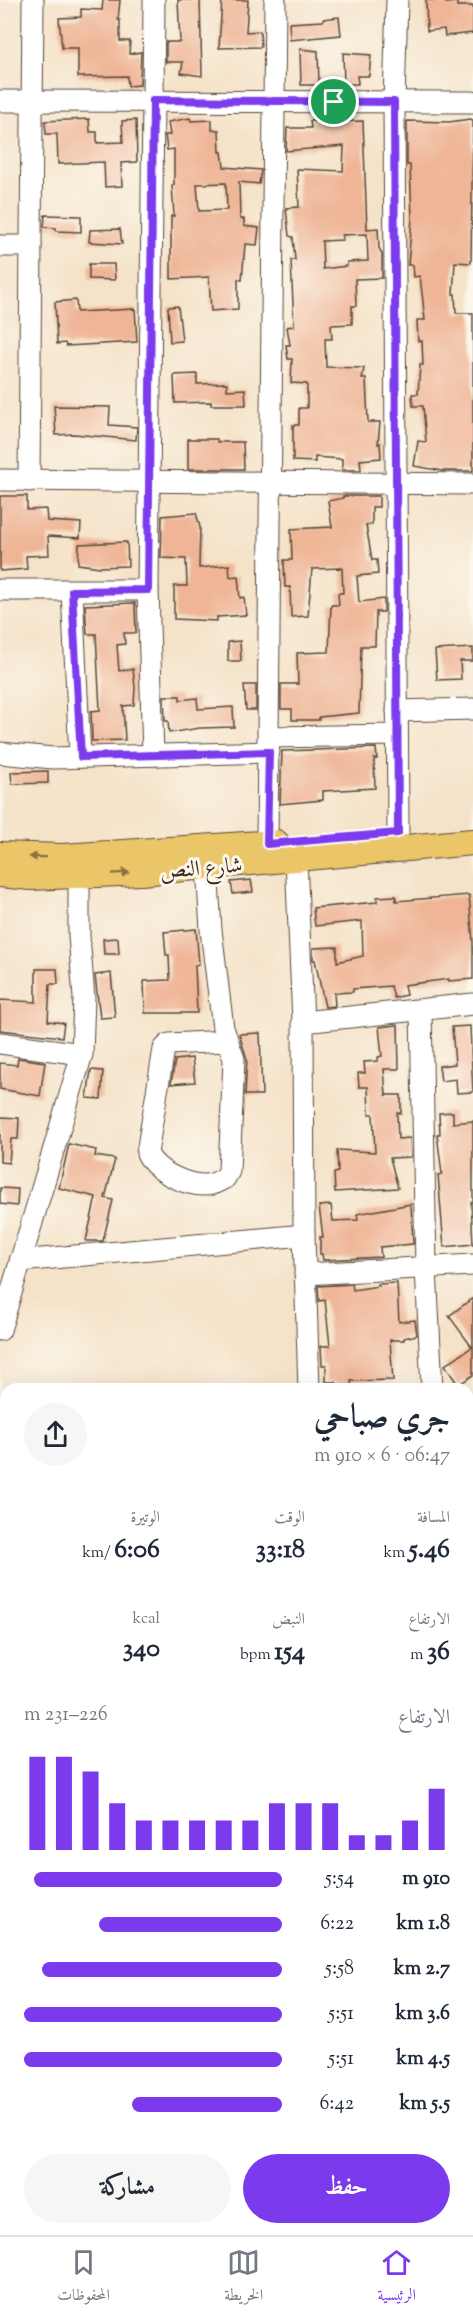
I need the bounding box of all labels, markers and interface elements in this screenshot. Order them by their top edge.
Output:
pin [308,76,359,127]
icon: arrive [317,85,350,118]
street label: شارع النص [159,850,244,890]
one-way arrow [28,852,47,862]
one-way arrow [112,869,131,878]
text: جري صباحي [314,1395,450,1443]
button: share [24,1403,87,1466]
text: 06:47 · 6 × 910 m [314,1442,450,1471]
text: الوتيرة [130,1507,160,1530]
text: الوقت [274,1507,305,1530]
text: المسافة [417,1507,450,1530]
text: 6:06 [114,1532,160,1569]
text: 33:18 [255,1532,305,1569]
text: 5.46 [409,1532,450,1569]
text: /km [82,1542,114,1565]
text: km [383,1542,409,1565]
text: kcal [133,1608,160,1631]
text: النبض [272,1609,305,1632]
text: الارتفاع [408,1609,450,1632]
text: 340 [123,1631,160,1668]
text: 154 [274,1634,305,1671]
text: 36 [427,1634,450,1671]
text: bpm [240,1644,274,1667]
text: m [410,1644,427,1667]
text: 226–231 m [24,1701,108,1730]
text: الارتفاع [398,1704,450,1733]
text: 5:54 [325,1865,354,1894]
text: 910 m [402,1865,450,1894]
text: 6:22 [320,1910,354,1939]
text: 1.8 km [396,1910,450,1939]
text: 5:58 [325,1955,354,1984]
text: 2.7 km [394,1955,450,1984]
text: 5:51 [328,2000,354,2029]
text: 3.6 km [396,2000,450,2029]
text: 5:51 [328,2045,354,2074]
text: 4.5 km [396,2045,450,2074]
text: 6:42 [320,2090,354,2119]
text: 5.5 km [400,2090,450,2119]
button: مشاركة [24,2154,231,2223]
button: حفظ [243,2154,450,2223]
tab: المحفوظات [57,2246,110,2310]
tab: الخريطة [224,2246,263,2310]
tab: الرئيسية [377,2246,416,2310]

